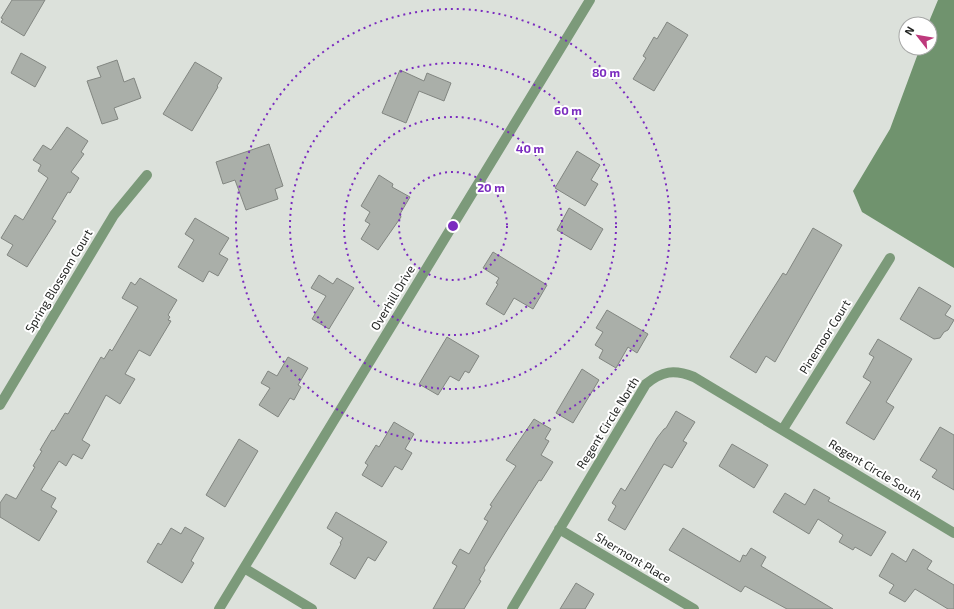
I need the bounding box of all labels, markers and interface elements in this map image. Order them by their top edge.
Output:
north arrow [898,16,938,56]
text: N [901,24,917,37]
text: 80 m [592,65,620,79]
text: 60 m [554,103,582,117]
text: 40 m [516,141,544,155]
text: 20 m [477,180,505,194]
centre of rings [446,219,460,233]
street label: Spring Blossom Court [22,226,95,335]
street label: Overhill Drive [367,262,417,333]
street label: Pinemoor Court [796,296,853,376]
street label: Regent Circle North [573,374,641,471]
street label: Regent Circle South [826,436,925,502]
street label: Shermont Place [593,529,674,585]

